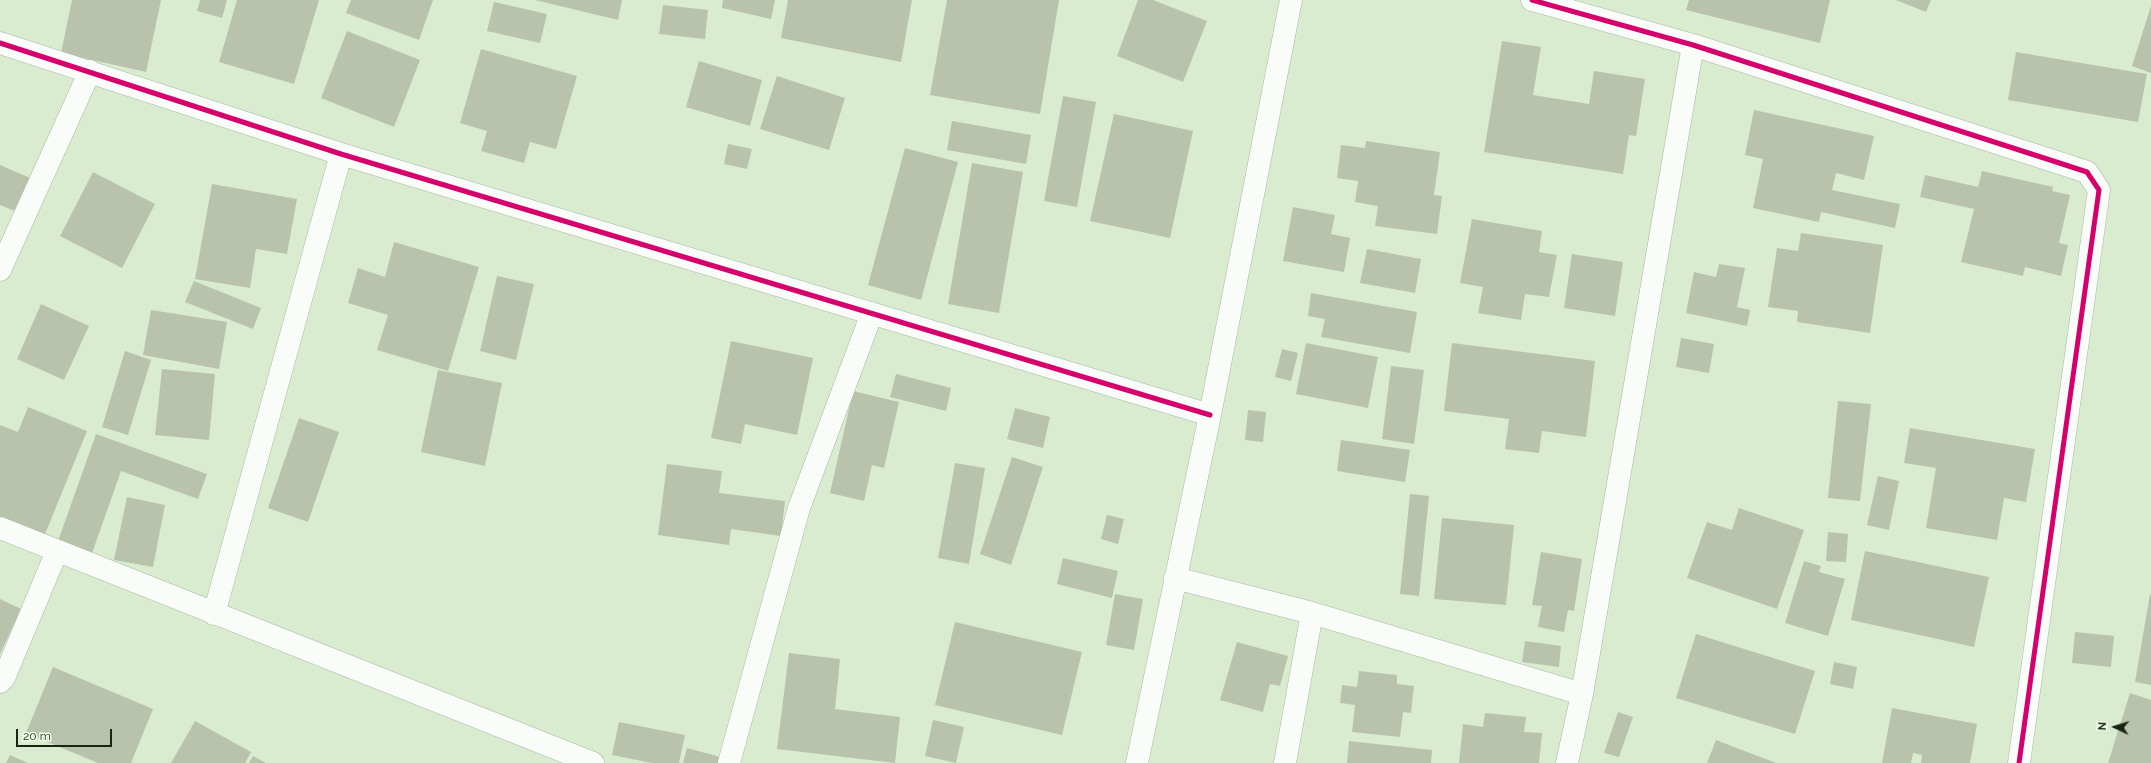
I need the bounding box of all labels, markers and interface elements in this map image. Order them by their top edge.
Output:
north arrow [2095,707,2135,747]
scale bar [18,721,114,747]
text: N [2096,721,2109,731]
text: 20 m [23,729,51,743]

